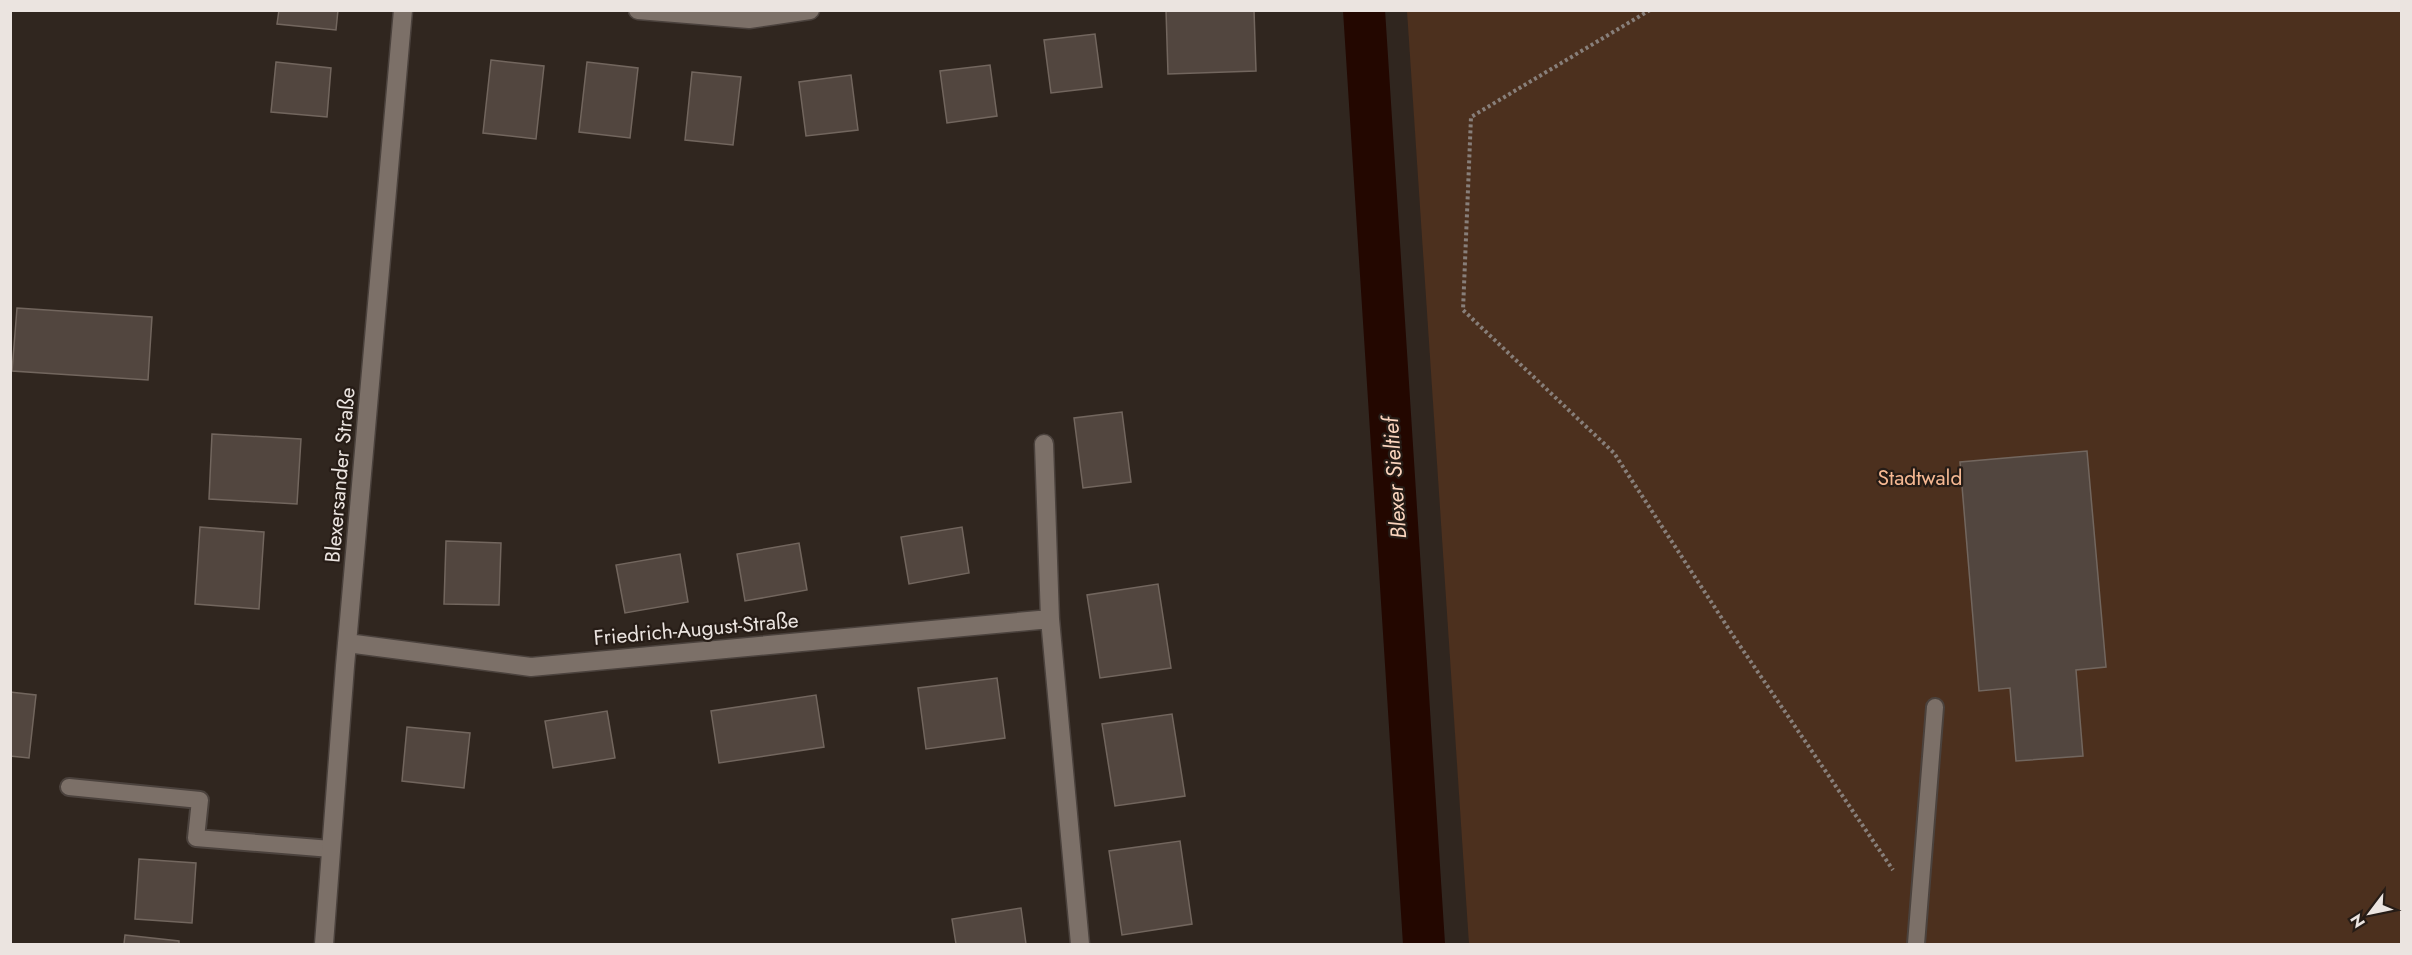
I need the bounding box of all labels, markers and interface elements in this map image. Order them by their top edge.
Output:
street label: Blexersander Straße [317,386,363,564]
water label: Blexer Sieltief [1374,413,1414,540]
park label: Stadtwald [1878,463,1962,493]
street label: Friedrich-August-Straße [592,605,800,653]
north arrow [2340,883,2400,943]
text: N [2345,909,2371,932]

